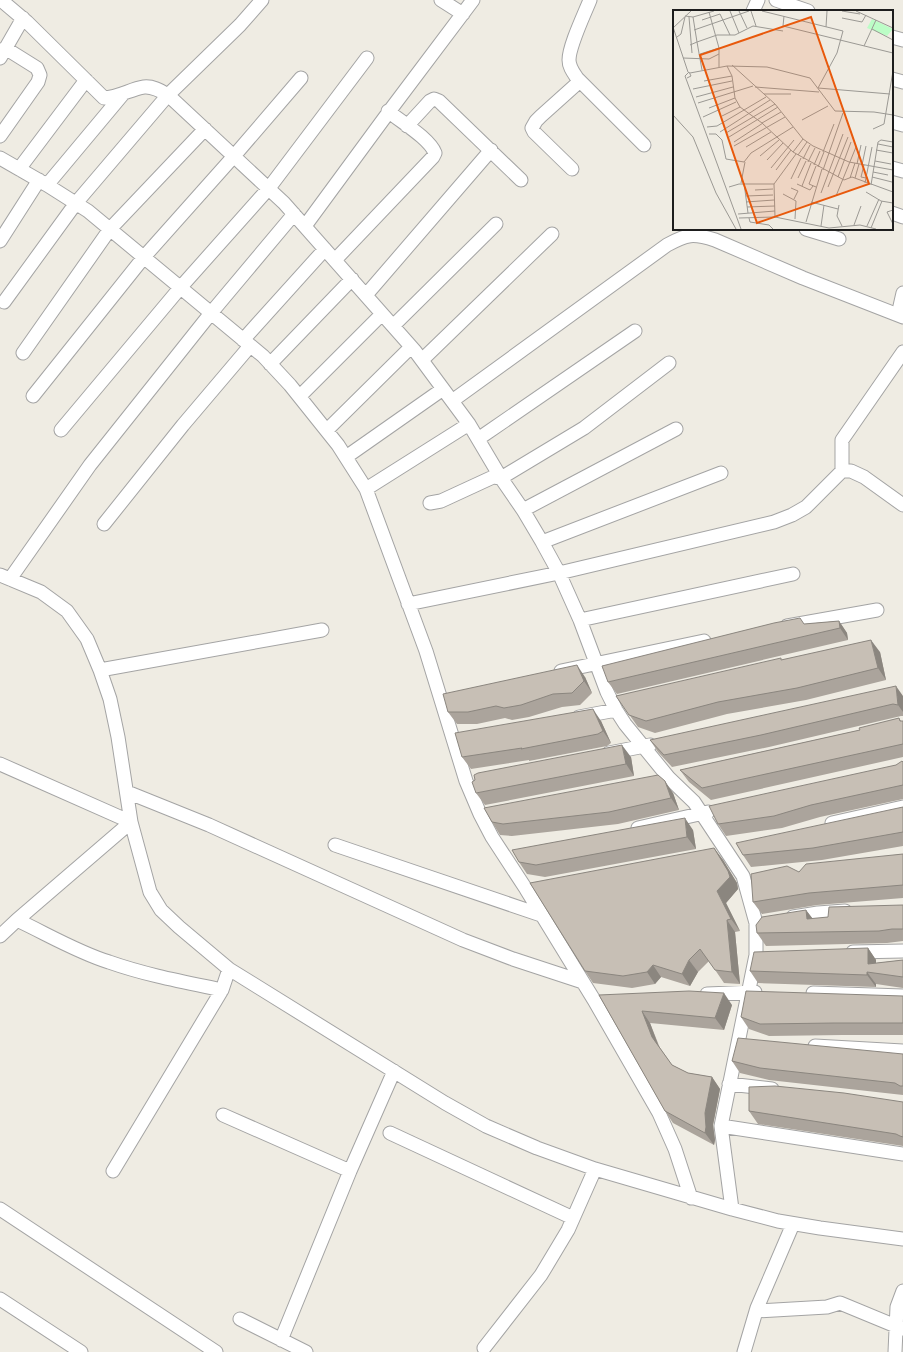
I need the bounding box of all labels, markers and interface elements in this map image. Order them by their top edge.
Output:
inset map [673,10,893,230]

